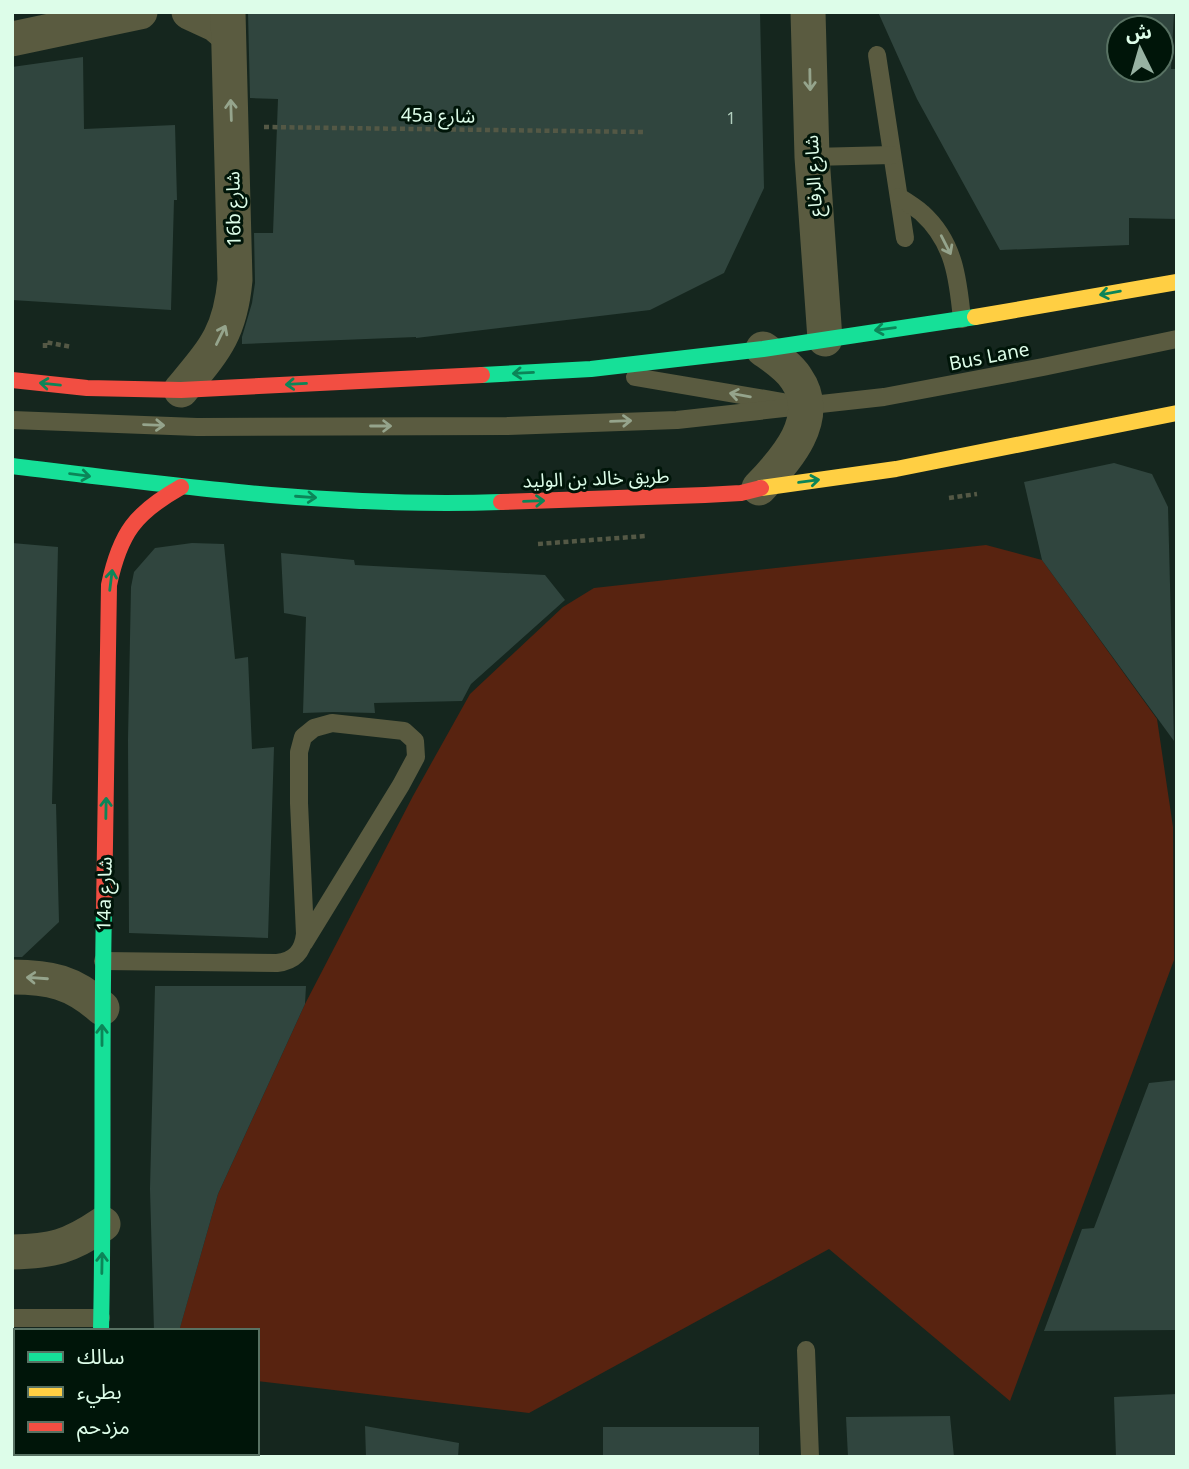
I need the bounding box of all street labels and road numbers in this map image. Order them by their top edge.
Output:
street label: 45a شارع [400,95,476,137]
street label: شارع الرفاع [792,134,836,218]
street label: 16b شارع [213,171,255,247]
street label: Bus Lane [946,330,1033,384]
street label: طريق خالد بن الوليد [522,456,670,502]
street label: 14a شارع [84,856,126,932]

